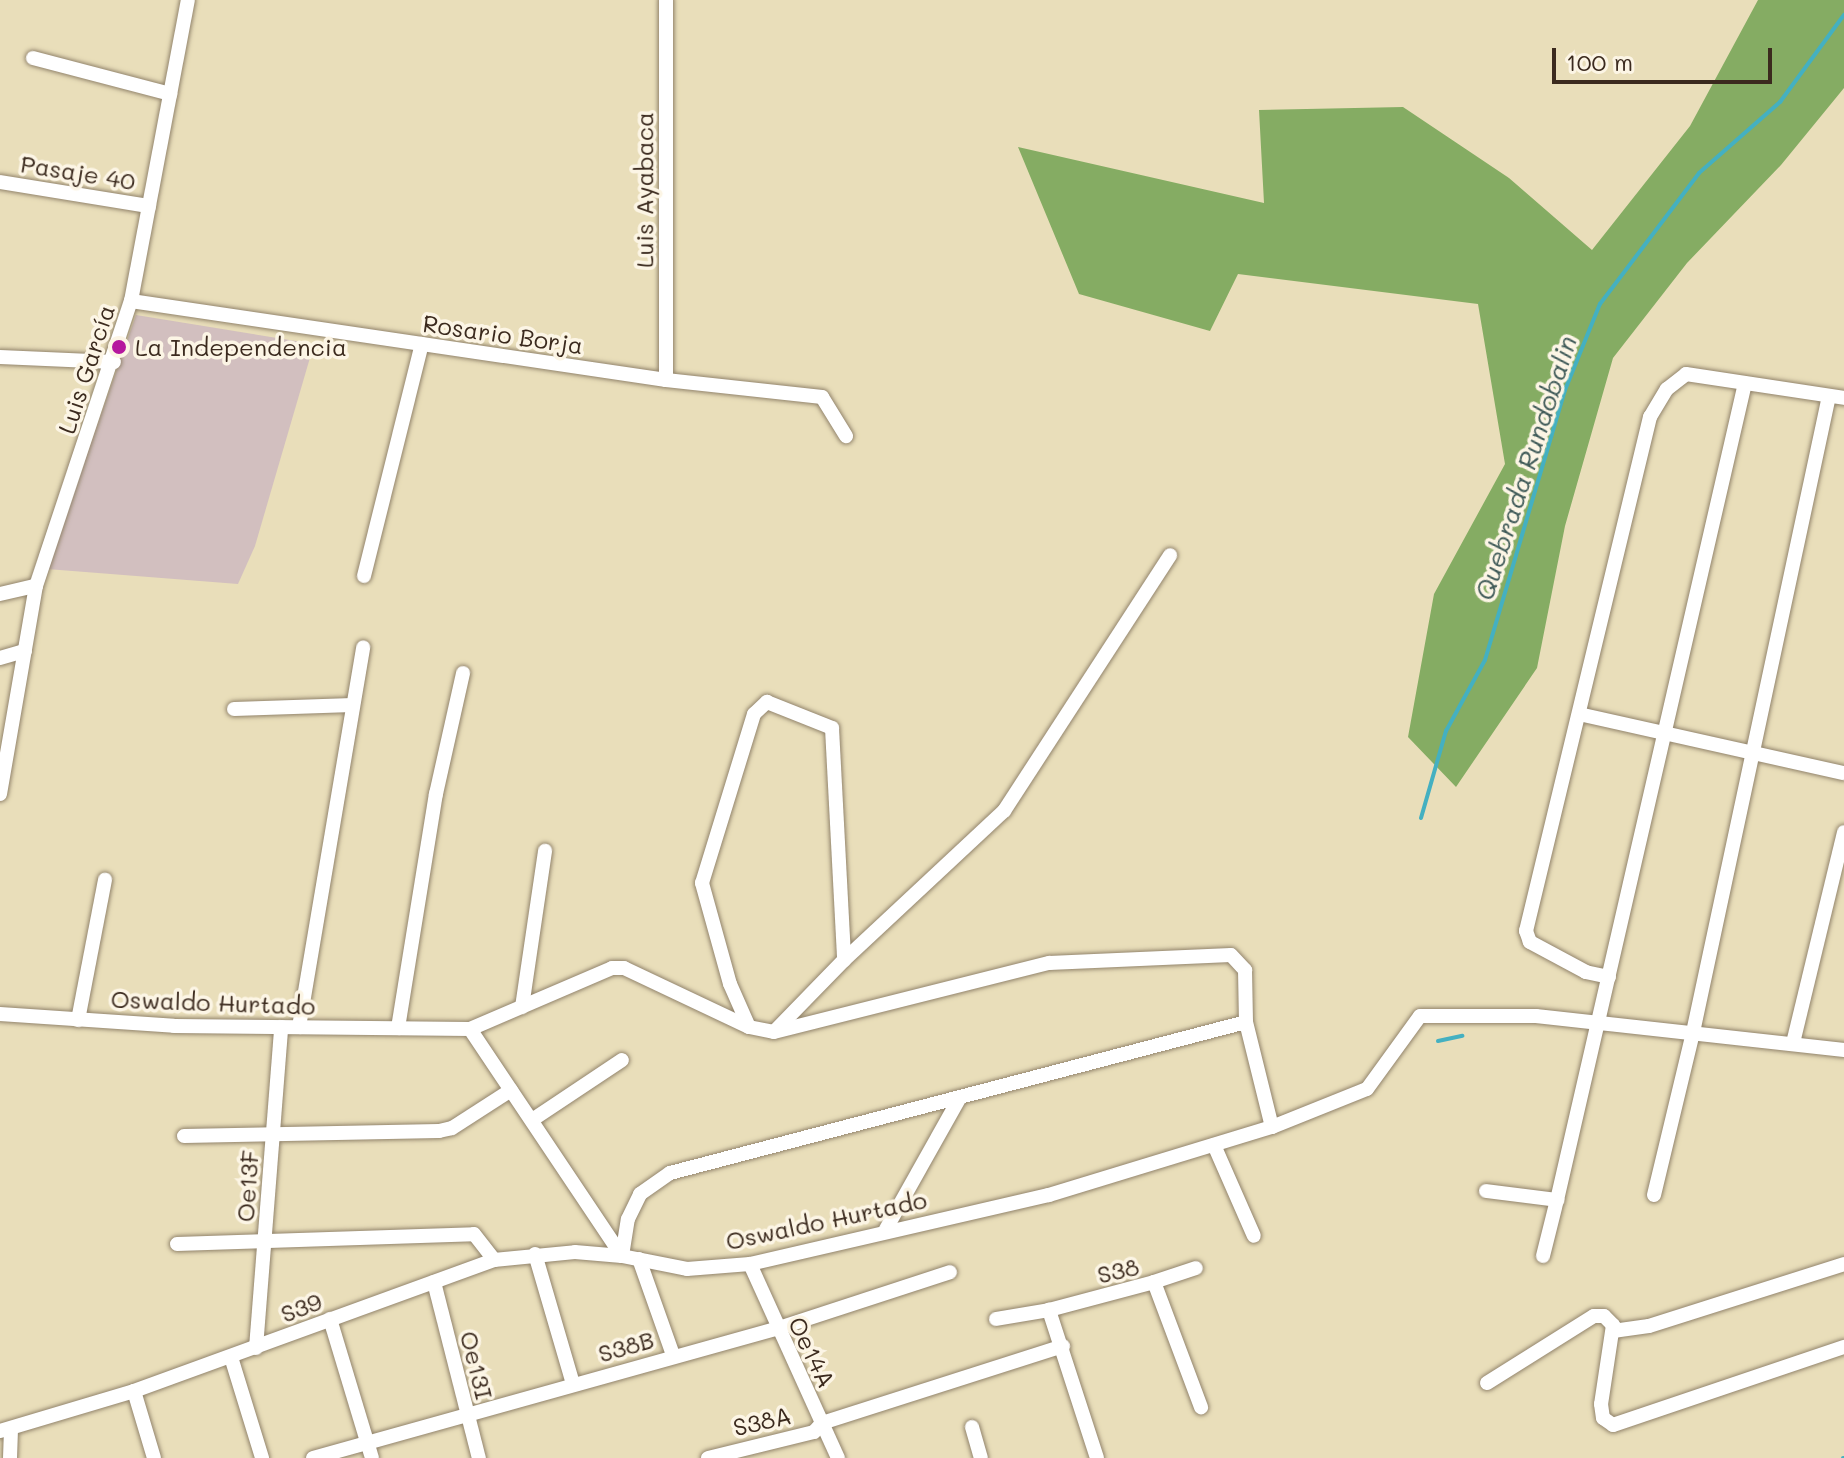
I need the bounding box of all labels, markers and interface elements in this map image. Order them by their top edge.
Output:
scale bar [1556,32,1776,82]
text: 100 m [1566,46,1633,77]
street label: Luis Ayabaca [630,112,658,268]
street label: Pasaje 40 [19,149,137,195]
street label: Luis García [52,301,120,437]
street label: Rosario Borja [421,308,585,360]
water label: Quebrada Rundobalin [1468,332,1584,604]
place label: La Independencia [135,333,347,361]
marker: La Independencia [110,338,128,356]
street label: Oswaldo Hurtado [110,984,316,1020]
street label: Oe13F [230,1149,264,1223]
street label: Oswaldo Hurtado [723,1185,929,1255]
street label: S38 [1094,1251,1142,1289]
street label: S39 [276,1286,326,1328]
street label: Oe14A [783,1312,841,1392]
street label: S38B [595,1324,657,1368]
street label: Oe13I [455,1328,499,1402]
street label: S38A [730,1400,794,1442]

